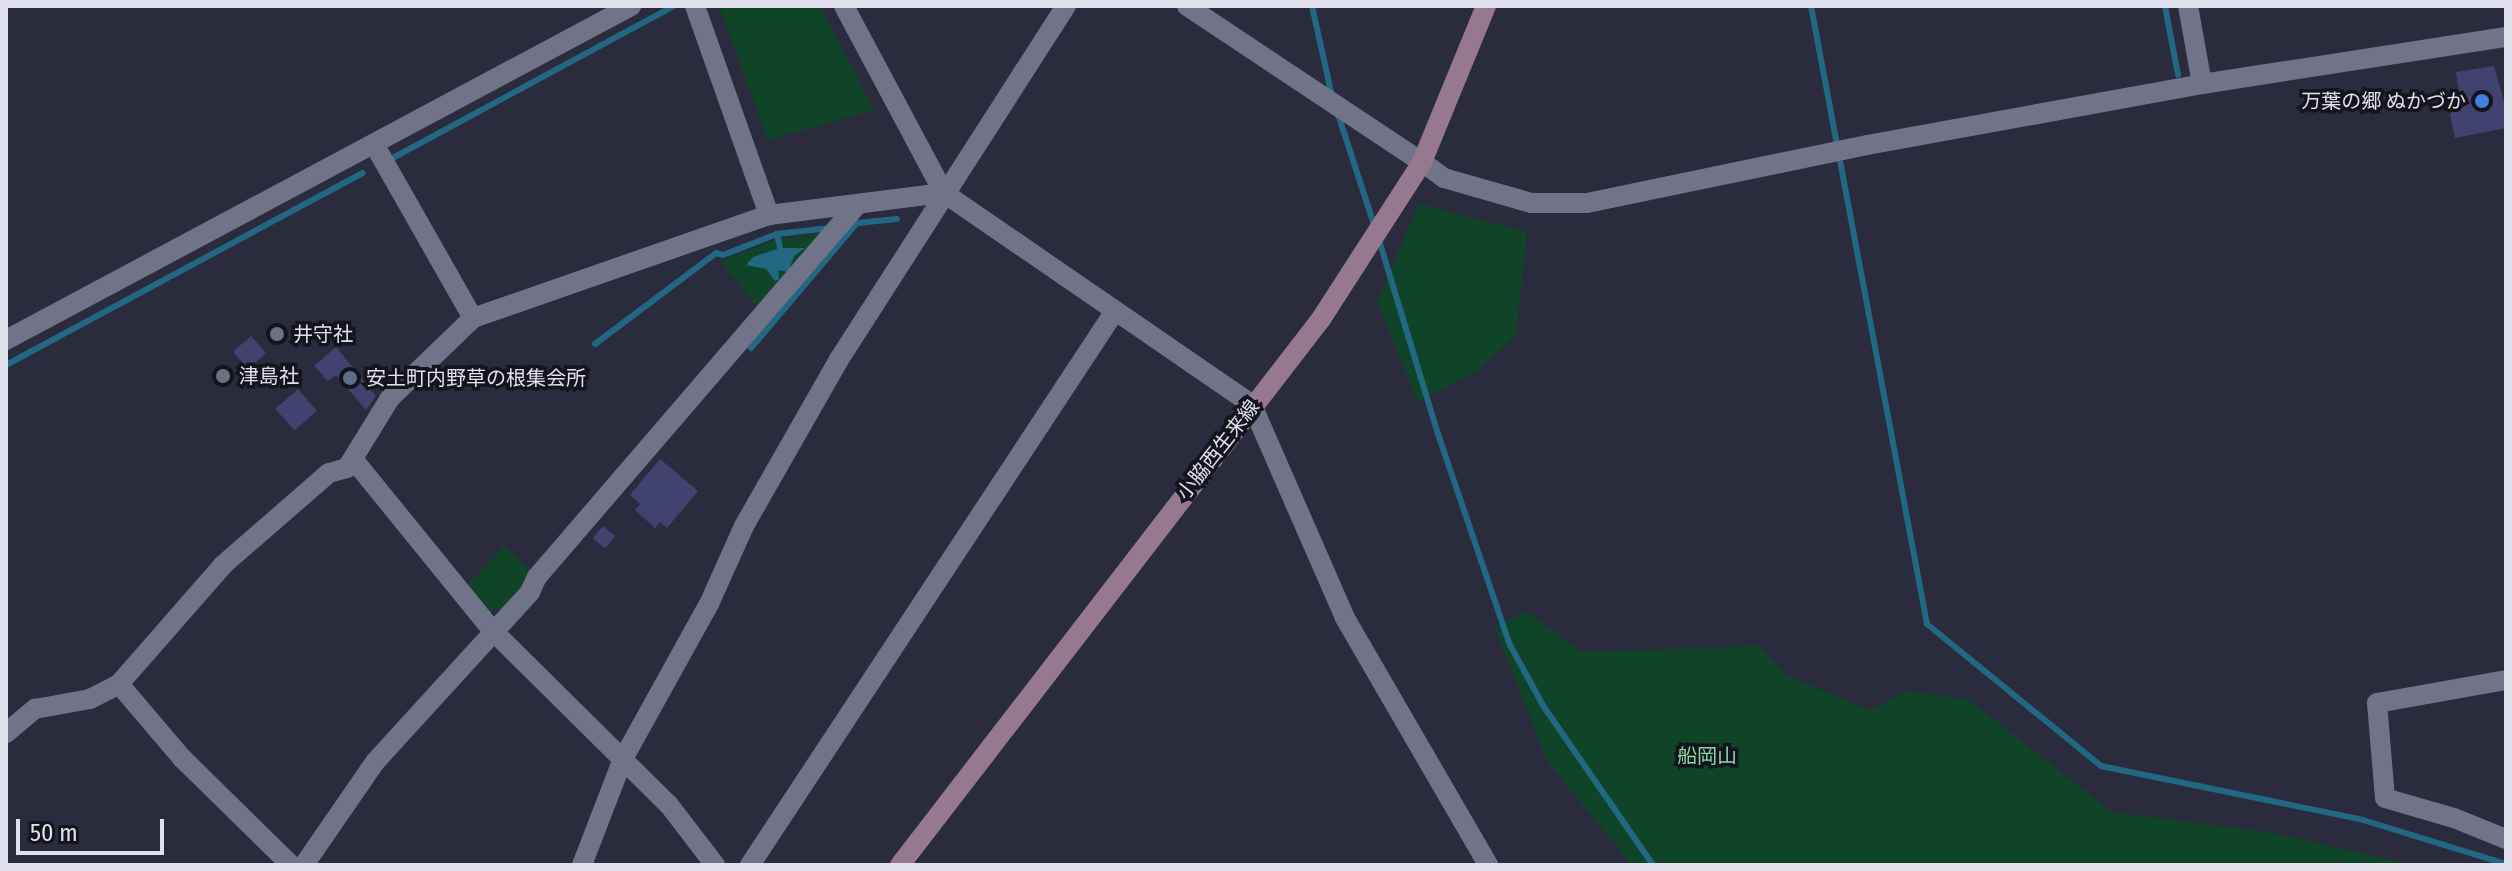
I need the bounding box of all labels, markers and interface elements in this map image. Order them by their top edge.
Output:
place label: 万葉の郷 ぬかづか [2301,89,2466,113]
marker: 万葉の郷 ぬかづか [2473,92,2491,110]
place label: 井守社 [293,322,353,346]
marker: 井守社 [268,325,286,343]
place label: 津島社 [239,364,299,388]
place label: 安土町内野草の根集会所 [366,366,586,390]
marker: 津島社 [214,367,232,385]
marker: 安土町内野草の根集会所 [341,369,359,387]
street label: 小脇西生来線 [1172,395,1264,505]
park label: 船岡山 [1677,744,1737,768]
scale bar [20,803,168,853]
text: 50 m [30,819,78,847]

